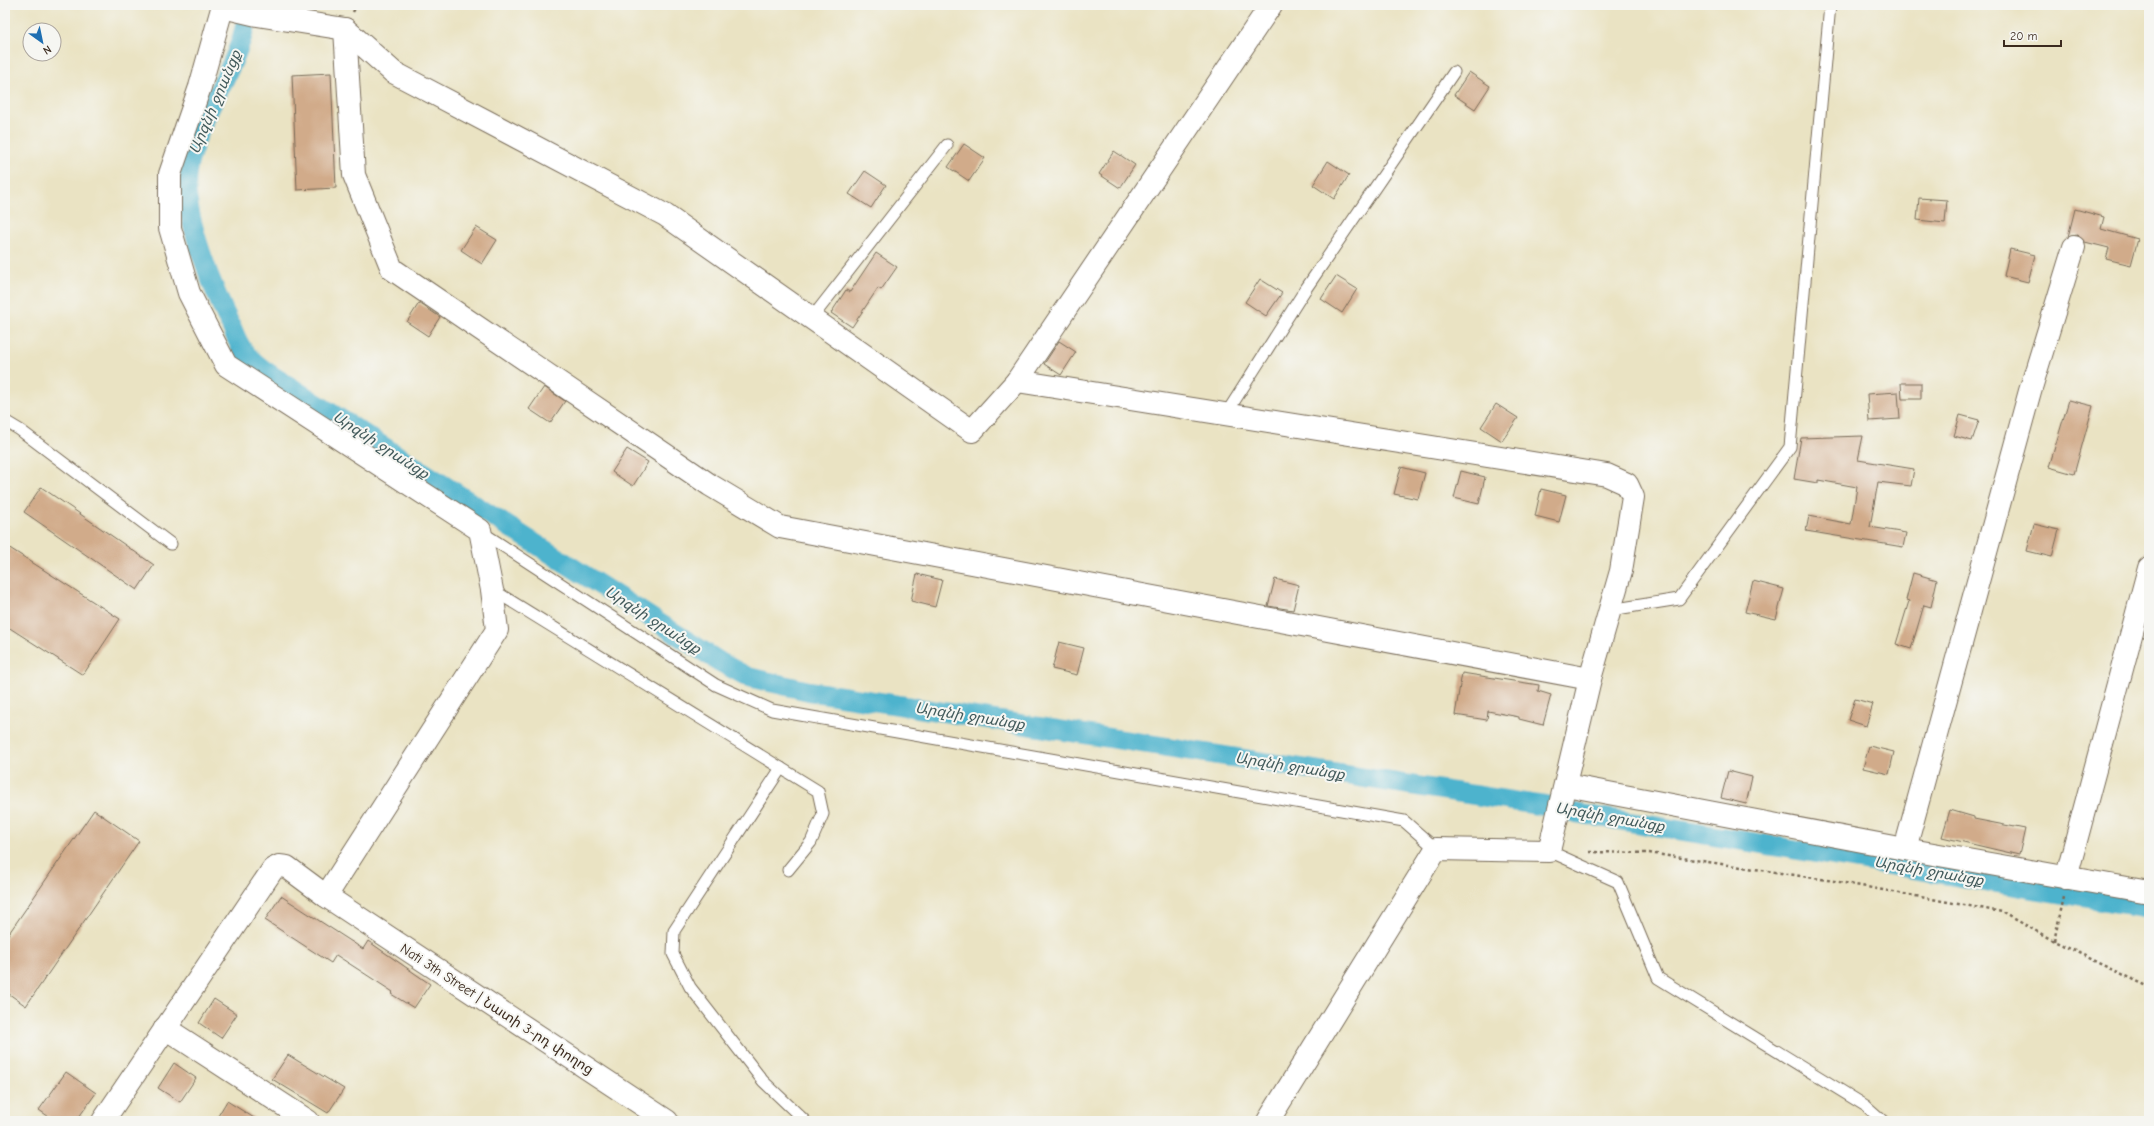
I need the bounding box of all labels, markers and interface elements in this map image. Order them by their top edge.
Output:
north arrow [22,22,62,62]
scale bar [2004,22,2061,48]
text: 20 m [2010,29,2038,43]
text: N [41,43,54,57]
water label: Արզնի ջրանցք [185,47,245,157]
water label: Արզնի ջրանցք [330,407,433,483]
water label: Արզնի ջրանցք [602,582,705,658]
water label: Արզնի ջրանցք [914,698,1027,734]
water label: Արզնի ջրանցք [1234,748,1347,784]
water label: Արզնի ջրանցք [1554,799,1667,836]
water label: Արզնի ջրանցք [1873,853,1986,890]
street label: Nati 3th Street | Նատի 3-րդ փողոց [397,940,597,1078]

